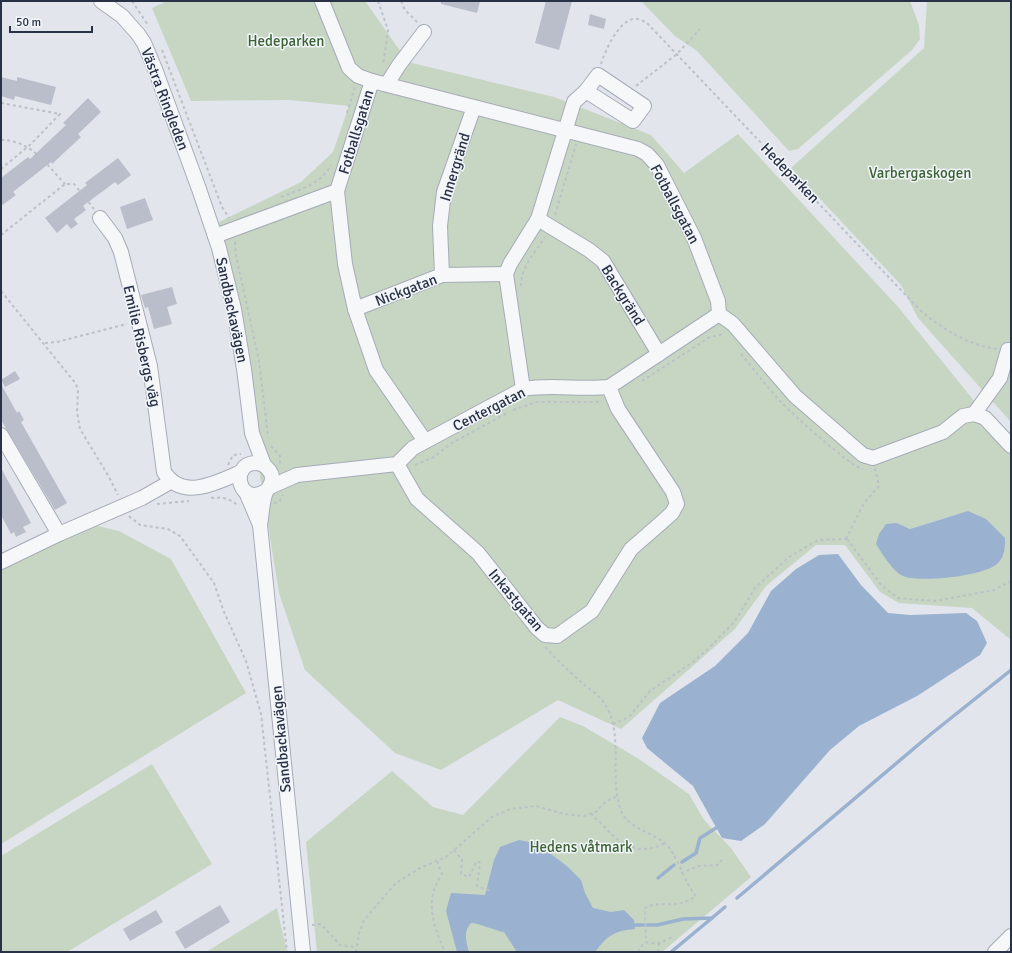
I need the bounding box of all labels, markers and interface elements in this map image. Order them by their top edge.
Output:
scale bar [10,8,92,34]
text: 50 m [16,15,41,30]
park label: Hedeparken [247,32,325,50]
street label: Västra Ringleden [137,45,193,153]
street label: Fotballsgatan [335,88,377,176]
street label: Innergränd [436,131,474,203]
street label: Hedeparken [757,139,823,207]
street label: Fotballsgatan [647,161,703,247]
park label: Varbergaskogen [869,164,971,182]
street label: Sandbackavägen [212,256,252,364]
street label: Backgränd [597,261,649,329]
street label: Nickgatan [372,270,440,310]
street label: Emilie Risbergs väg [119,283,165,409]
street label: Centergatan [450,383,528,435]
street label: Inkastgatan [485,565,547,635]
street label: Sandbackavägen [267,685,295,793]
park label: Hedens våtmark [529,838,633,856]

